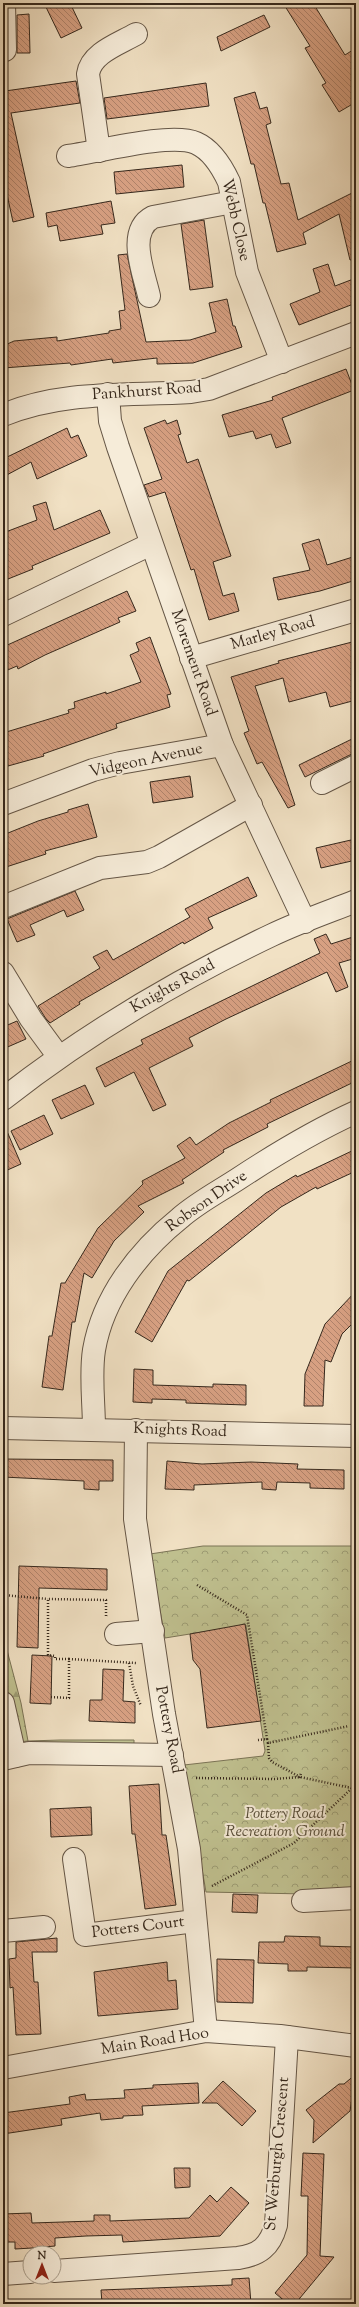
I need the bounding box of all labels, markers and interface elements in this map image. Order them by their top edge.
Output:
street label: Webb Close [214,177,256,263]
street label: Pankhurst Road [91,377,203,407]
street label: Morement Road [164,607,222,719]
street label: Marley Road [228,611,318,657]
street label: Vidgeon Avenue [87,738,205,784]
street label: Knights Road [126,954,220,1020]
street label: Robson Drive [162,1165,252,1239]
street label: Knights Road [133,1418,227,1444]
street label: Pottery Road [148,1684,188,1776]
park label: Pottery Road Recreation Ground [225,1803,345,1844]
street label: Potters Court [90,1911,186,1945]
street label: Main Road Hoo [99,2022,211,2062]
street label: St Werburgh Crescent [260,2076,296,2232]
north arrow [22,2245,62,2285]
text: N [37,2248,47,2264]

